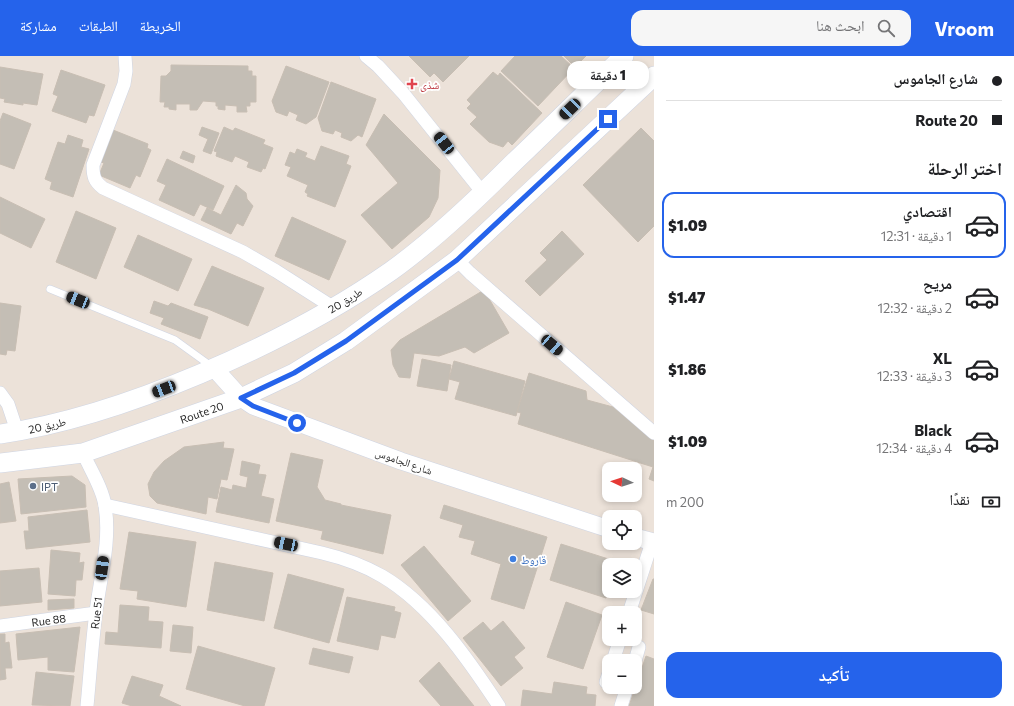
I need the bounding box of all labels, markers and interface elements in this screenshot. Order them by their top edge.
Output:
search box [631,10,911,46]
text: ابحث هنا [816,16,865,34]
text: مشاركة [20,17,57,34]
text: الطبقات [79,17,118,34]
text: الخريطة [140,17,181,34]
icon: search [875,17,897,39]
text: Vroom [935,17,994,40]
callout: 1 دقيقة [567,61,649,89]
text: 1 دقيقة [590,67,626,83]
text: شارع الجاموس [894,69,978,87]
place label: شذى [420,78,439,92]
marker: شذى [407,79,417,89]
car [557,96,583,122]
route end [599,110,617,128]
text: Route 20 [915,111,978,129]
car [432,130,456,156]
text: اختر الرحلة [928,157,1002,179]
text: اقتصادي [903,202,952,220]
icon: car [964,207,1000,243]
text: $1.09 [668,216,707,234]
text: 1 دقيقة · 12:31 [881,228,952,244]
text: مريح [923,274,952,292]
icon: car [964,279,1000,315]
street label: طريق 20 [325,284,365,316]
text: $1.47 [668,288,705,306]
car [65,290,91,310]
text: 2 دقيقة · 12:32 [877,300,952,316]
car [539,333,565,357]
text: XL [933,349,952,367]
icon: car [964,351,1000,387]
text: $1.86 [668,360,706,378]
text: 3 دقيقة · 12:33 [877,368,952,384]
car [151,379,177,399]
street label: Route 20 [178,398,225,425]
street label: طريق 20 [27,414,67,437]
route start [288,414,306,432]
text: Black [914,421,952,439]
icon: car [964,423,1000,459]
text: $1.09 [668,432,707,450]
text: 4 دقيقة · 12:34 [876,440,952,456]
street label: شارع الجاموس [373,445,434,478]
north arrow [602,462,642,502]
map controls [602,462,642,694]
place label: IPT [41,480,58,493]
marker: IPT [28,481,38,491]
text: نقدًا [949,490,970,508]
icon: cash [980,491,1002,513]
text: 200 m [666,494,704,510]
button: locate [602,510,642,550]
car [273,536,299,552]
place label: قاروط [521,553,547,566]
marker: قاروط [508,554,518,564]
car [94,555,110,581]
button: layers [602,558,642,598]
street label: Rue 51 [88,596,104,630]
button: + [602,606,642,646]
street label: Rue 88 [30,611,67,628]
button: تأكيد [666,652,1002,698]
button: − [602,654,642,694]

